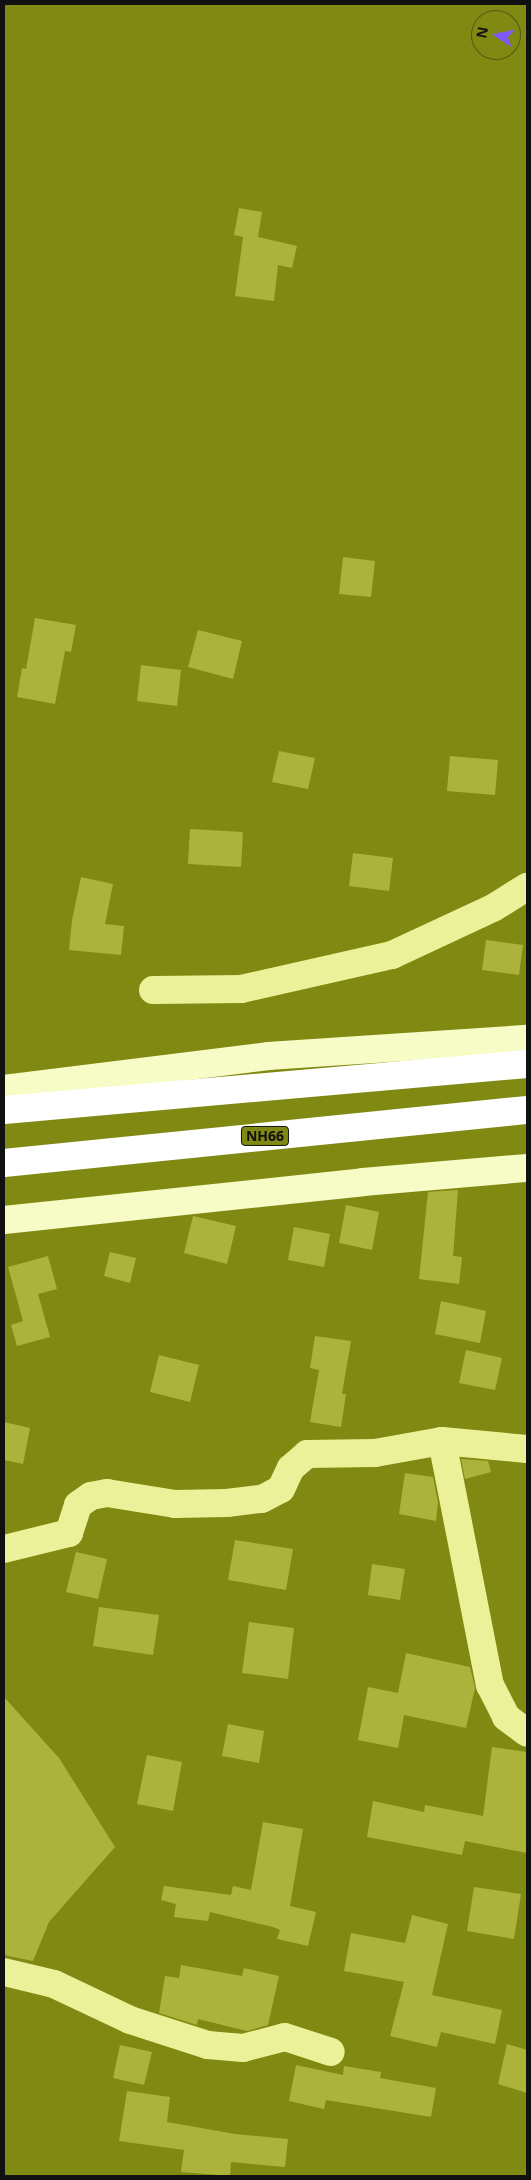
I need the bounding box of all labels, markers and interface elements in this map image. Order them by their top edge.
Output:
north arrow [471,10,521,60]
text: N [471,25,492,40]
road number: NH66 [240,1124,290,1148]

